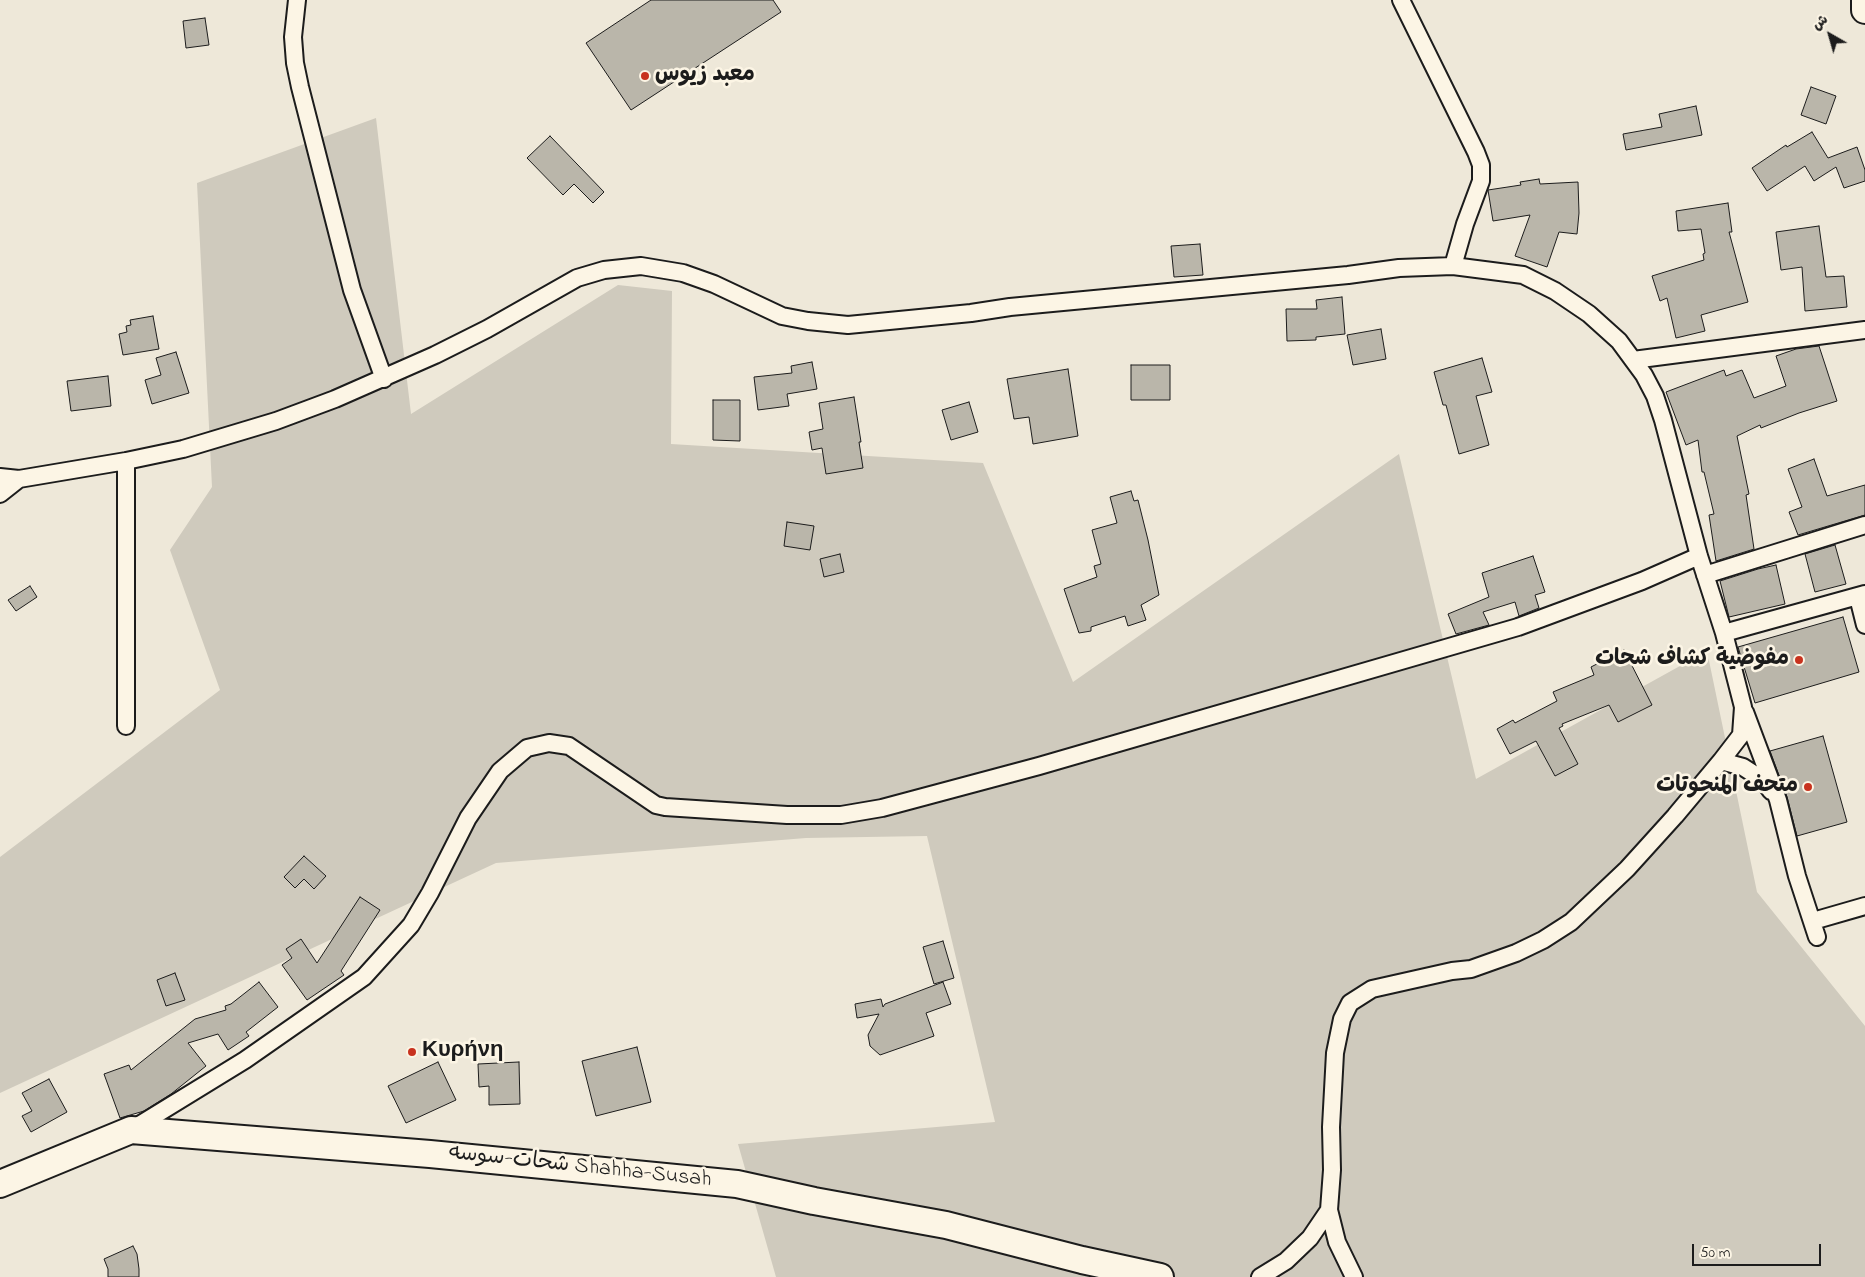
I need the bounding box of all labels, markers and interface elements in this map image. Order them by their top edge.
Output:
north arrow [1805,10,1855,60]
text: ش [1808,10,1833,36]
place label: معبد زيوس [655,63,755,89]
marker: معبد زيوس [639,70,651,82]
place label: مفوضية كشاف شحات [1595,647,1789,673]
marker: مفوضية كشاف شحات [1793,654,1805,666]
place label: متحف المنحوتات [1656,774,1798,800]
marker: متحف المنحوتات [1802,781,1814,793]
place label: Κυρήνη [422,1039,503,1065]
marker: Κυρήνη [406,1046,418,1058]
street label: شحات-سوسه Shahha-Susah [447,1141,713,1195]
scale bar [1695,1234,1824,1266]
text: 50 m [1700,1242,1730,1264]

